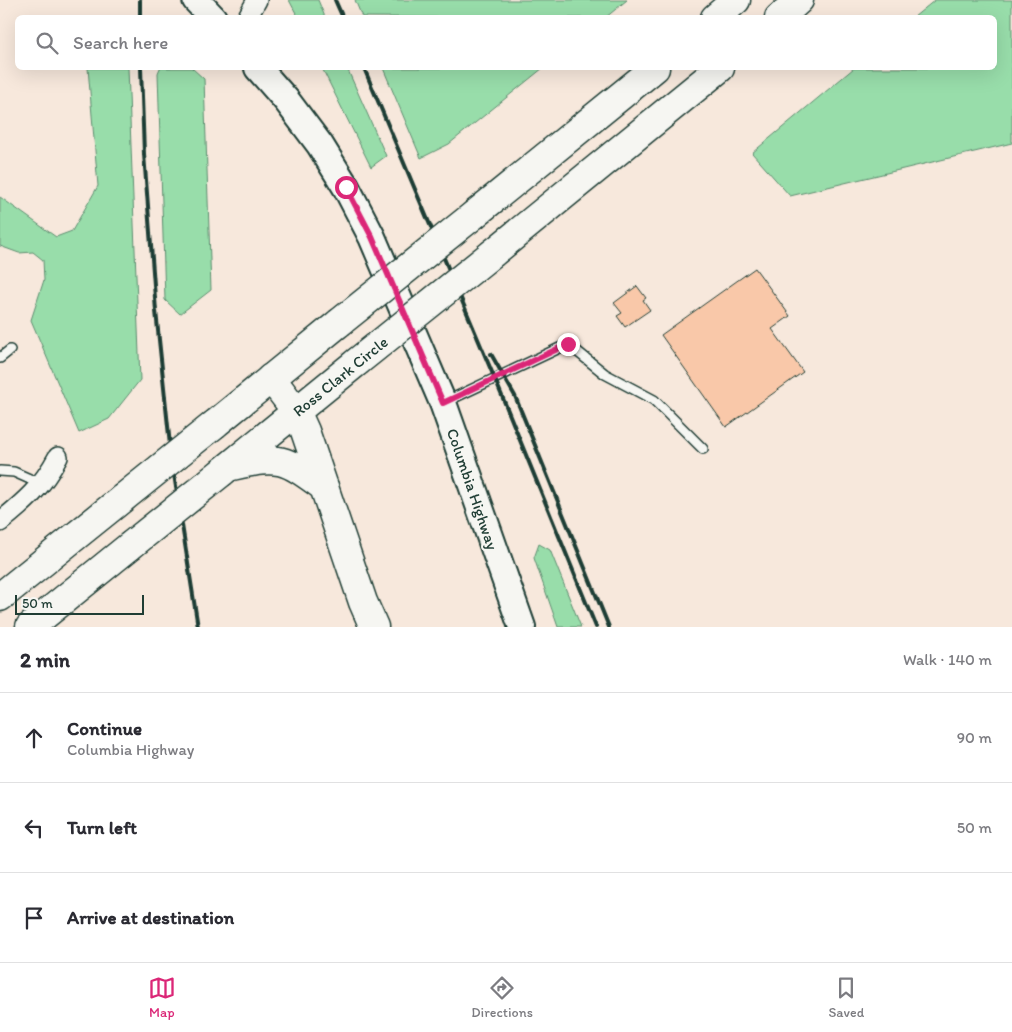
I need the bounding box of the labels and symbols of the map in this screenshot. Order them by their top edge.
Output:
route start [335,176,358,199]
street label: Ross Clark Circle [289,332,392,421]
route end [557,333,580,356]
street label: Columbia Highway [443,426,502,553]
scale bar [15,592,144,615]

